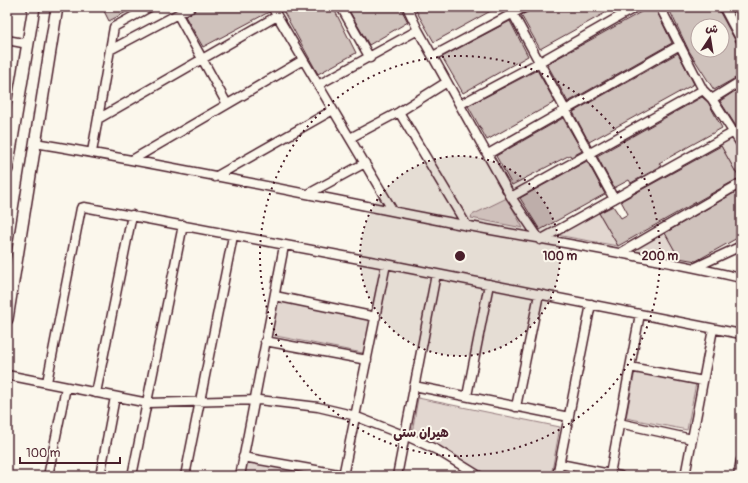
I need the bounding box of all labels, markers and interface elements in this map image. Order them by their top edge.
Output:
north arrow [690,18,730,58]
text: ش [705,21,719,36]
centre of rings [453,249,467,263]
text: 100 m [543,249,578,264]
text: 200 m [642,249,679,264]
district label: هیران ستی [393,425,449,441]
scale bar [20,439,120,465]
text: 100 m [26,446,61,461]

